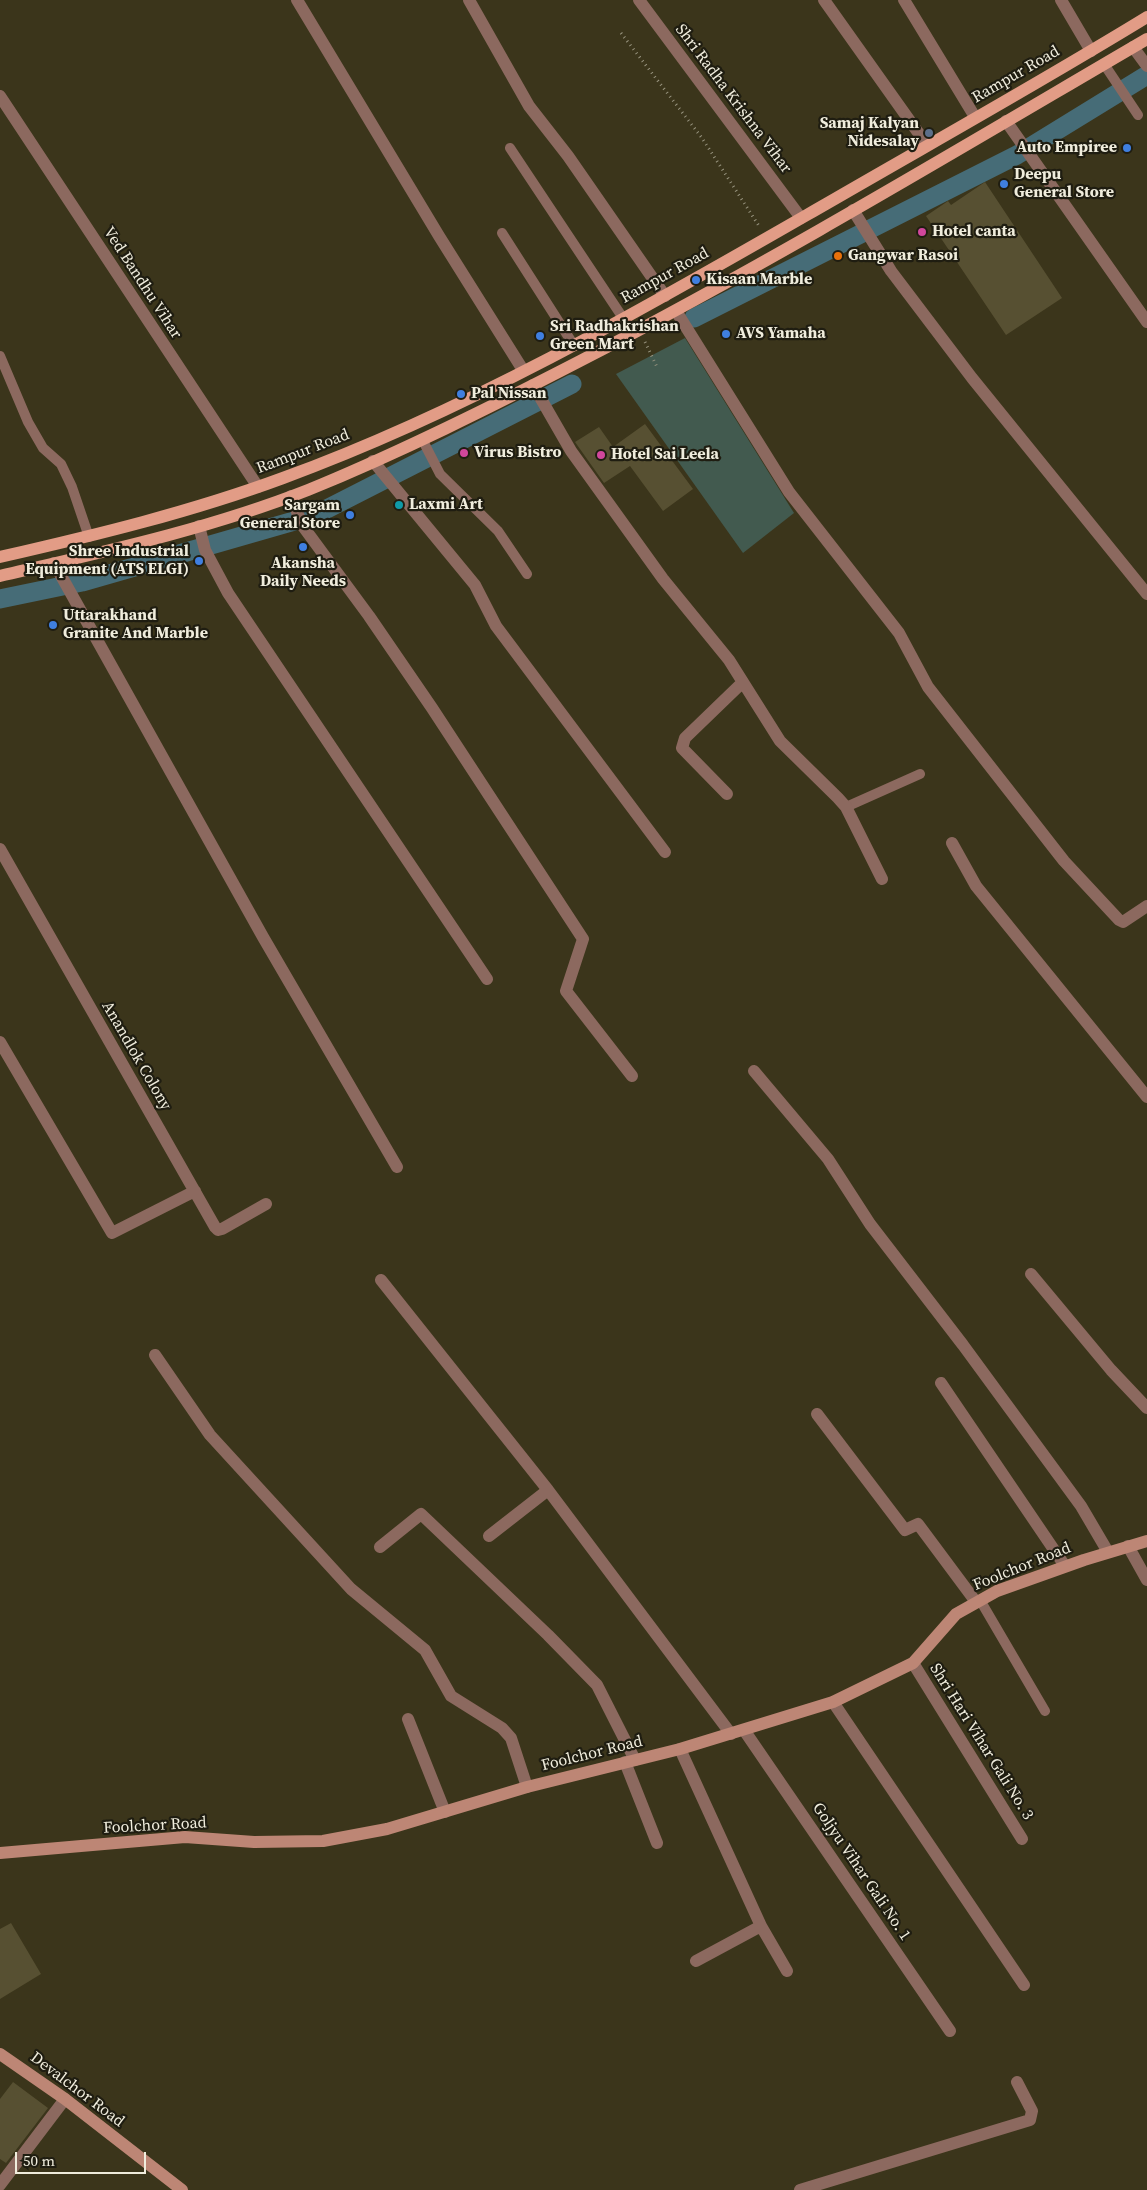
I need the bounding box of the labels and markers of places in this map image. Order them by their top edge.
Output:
place label: Samaj Kalyan Nidesalay [820,114,919,152]
marker: Samaj Kalyan Nidesalay [923,127,935,139]
place label: Auto Empiree [1016,138,1117,158]
marker: Auto Empiree [1121,142,1133,154]
place label: Deepu General Store [1014,165,1114,203]
marker: Deepu General Store [998,178,1010,190]
place label: Hotel canta [932,222,1016,242]
marker: Hotel canta [916,226,928,238]
place label: Gangwar Rasoi [848,246,958,266]
marker: Gangwar Rasoi [832,250,844,262]
place label: Kisaan Marble [706,270,812,290]
marker: Kisaan Marble [690,274,702,286]
place label: Sri Radhakrishan Green Mart [550,317,679,355]
place label: AVS Yamaha [736,324,826,344]
marker: AVS Yamaha [720,328,732,340]
marker: Sri Radhakrishan Green Mart [534,330,546,342]
place label: Pal Nissan [471,384,547,404]
marker: Pal Nissan [455,388,467,400]
place label: Virus Bistro [474,443,562,463]
place label: Hotel Sai Leela [611,445,719,465]
marker: Virus Bistro [458,447,470,459]
marker: Hotel Sai Leela [595,449,607,461]
place label: Laxmi Art [409,495,483,515]
place label: Sargam General Store [240,496,340,534]
marker: Laxmi Art [393,499,405,511]
marker: Sargam General Store [344,509,356,521]
marker: Akansha Daily Needs [297,541,309,553]
place label: Shree Industrial Equipment (ATS ELGI) [25,542,189,580]
place label: Akansha Daily Needs [260,554,346,592]
marker: Shree Industrial Equipment (ATS ELGI) [193,555,205,567]
place label: Uttarakhand Granite And Marble [63,606,208,644]
marker: Uttarakhand Granite And Marble [47,619,59,631]

